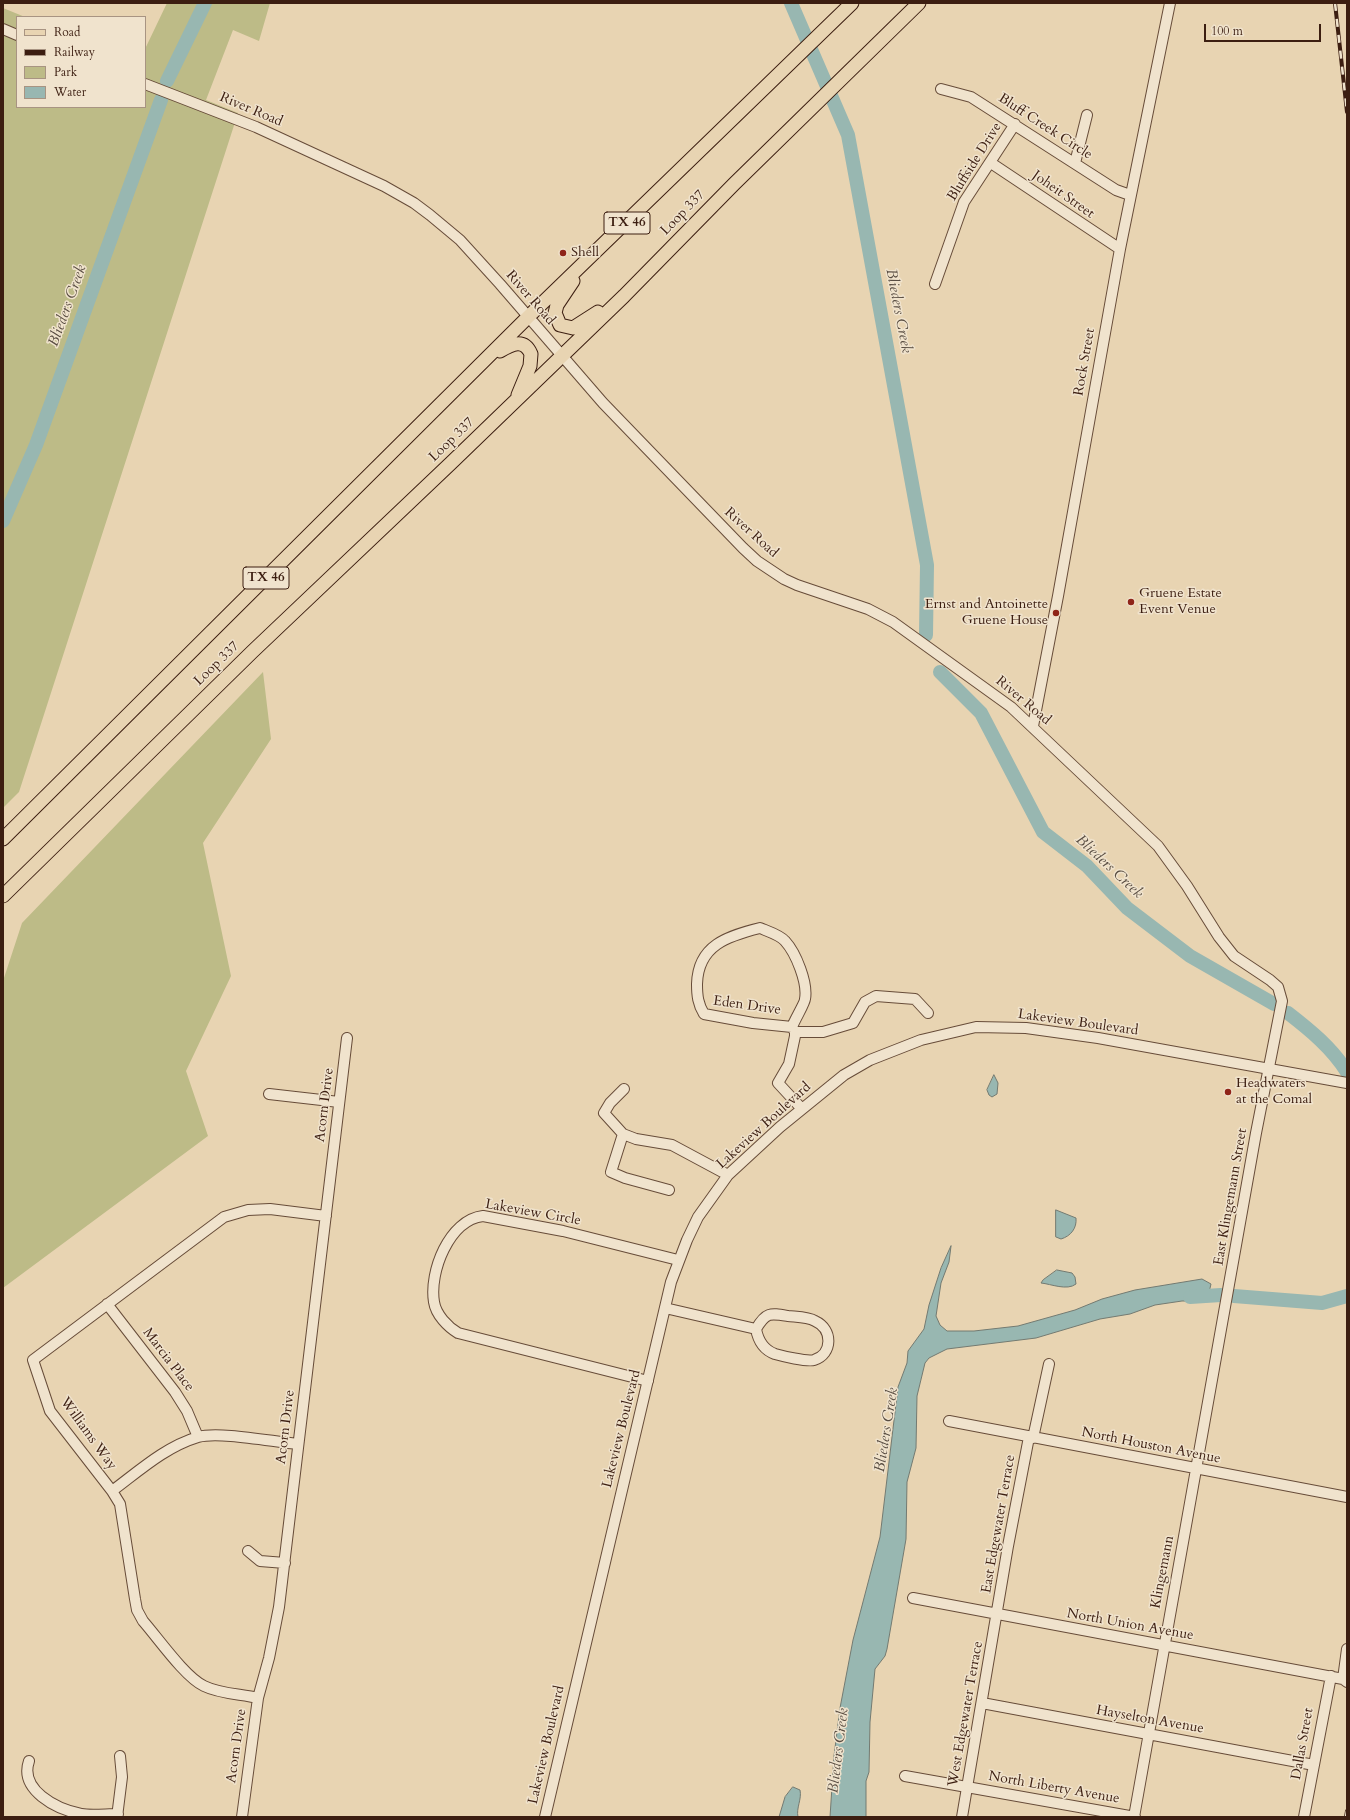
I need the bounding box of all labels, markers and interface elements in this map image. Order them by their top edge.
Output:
legend [16,16,146,108]
scale bar [1206,16,1323,42]
text: 100 m [1211,23,1243,39]
text: Road [54,24,80,40]
text: Railway [54,44,95,60]
text: Park [54,64,77,80]
text: Water [54,84,86,100]
street label: River Road [217,89,285,131]
street label: Bluff Creek Circle [995,90,1095,164]
street label: Bluffside Drive [944,120,1006,204]
street label: Joheit Street [1029,167,1097,223]
street label: Loop 337 [657,187,709,239]
road number: TX 46 [604,212,650,234]
place label: Shell [571,245,599,261]
marker: Shell [558,248,568,258]
water label: Blieders Creek [45,263,91,349]
street label: River Road [502,267,558,329]
water label: Blieders Creek [881,267,915,355]
street label: Rock Street [1071,327,1099,397]
street label: Loop 337 [426,414,478,466]
street label: River Road [721,504,781,562]
road number: TX 46 [243,567,289,589]
place label: Gruene Estate Event Venue [1139,586,1222,618]
place label: Ernst and Antoinette Gruene House [925,597,1048,630]
marker: Gruene Estate Event Venue [1126,597,1136,607]
marker: Ernst and Antoinette Gruene House [1051,608,1061,618]
street label: Loop 337 [191,638,243,690]
street label: River Road [992,673,1054,729]
water label: Blieders Creek [1072,831,1146,903]
street label: Eden Drive [712,993,782,1019]
street label: Lakeview Boulevard [1017,1006,1139,1040]
street label: Acorn Drive [312,1067,338,1143]
place label: Headwaters at the Comal [1236,1076,1312,1108]
street label: Lakeview Boulevard [713,1079,815,1173]
marker: Headwaters at the Comal [1223,1087,1233,1097]
street label: East Klingemann Street [1211,1127,1251,1267]
street label: Lakeview Circle [484,1196,582,1230]
street label: Marcia Place [139,1325,197,1395]
street label: Lakeview Boulevard [599,1368,645,1490]
water label: Blieders Creek [871,1386,903,1474]
street label: Acorn Drive [273,1389,299,1465]
street label: Williams Way [56,1394,120,1474]
street label: North Houston Avenue [1080,1424,1222,1468]
street label: East Edgewater Terrace [979,1453,1019,1595]
street label: Klingemann [1148,1534,1178,1610]
street label: North Union Avenue [1065,1606,1195,1644]
street label: West Edgewater Terrace [945,1640,987,1788]
street label: Lakeview Boulevard [525,1684,569,1806]
street label: Hayselton Avenue [1095,1702,1205,1738]
water label: Blieders Creek [825,1707,853,1795]
street label: Dallas Street [1288,1707,1318,1781]
street label: Acorn Drive [223,1708,251,1784]
street label: North Liberty Avenue [987,1768,1121,1808]

